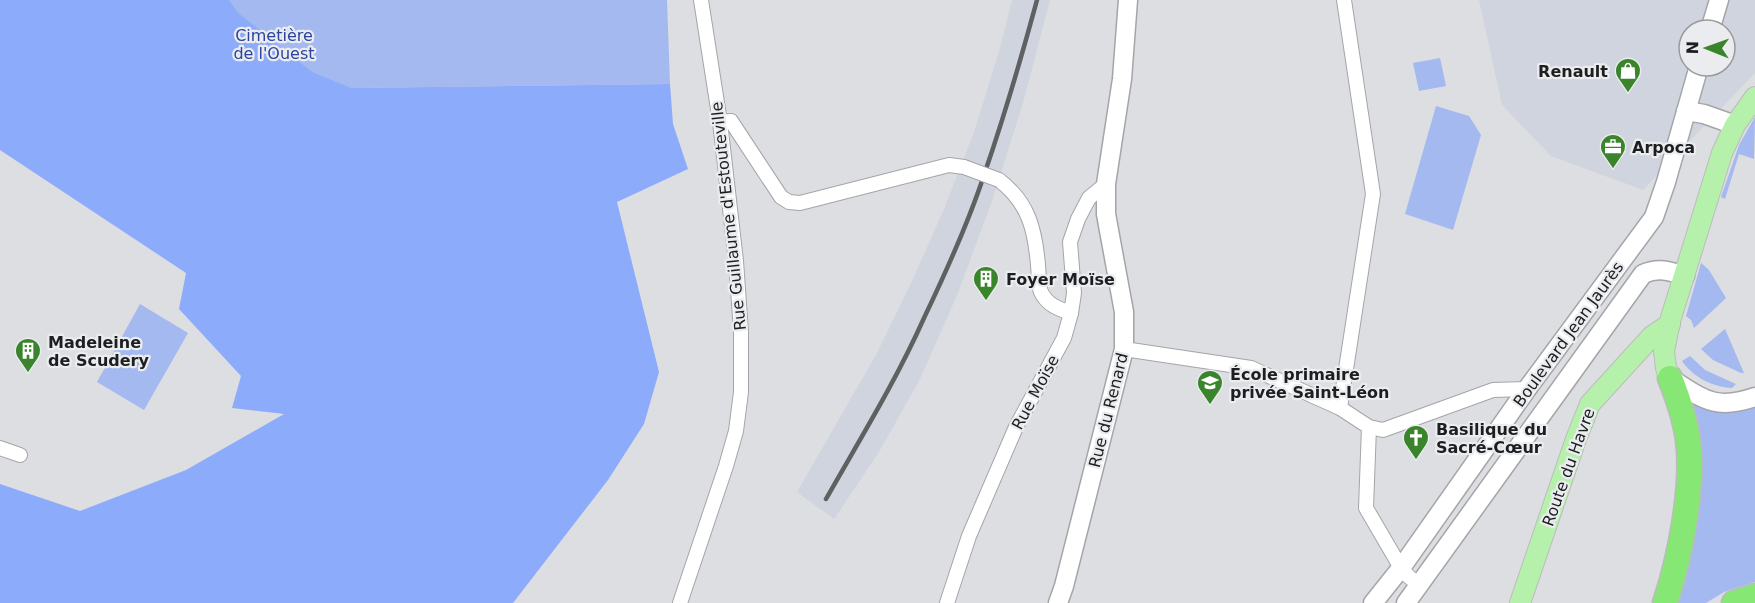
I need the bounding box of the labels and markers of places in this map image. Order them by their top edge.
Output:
shop icon: Renault [1613,56,1643,94]
place label: Renault [1538,62,1608,81]
office icon: Arpoca [1598,132,1628,170]
place label: Arpoca [1632,138,1695,157]
building icon: Foyer Moïse [971,264,1001,302]
place label: Foyer Moïse [1006,270,1115,289]
place label: Madeleine de Scudery [48,333,149,370]
building icon: Madeleine de Scudery [13,336,43,374]
place label: École primaire privée Saint-Léon [1230,365,1389,402]
school or university icon: École primaire privée Saint-Léon [1195,368,1225,406]
place label: Basilique du Sacré-Cœur [1436,420,1547,457]
church icon: Basilique du Sacré-Cœur [1401,423,1431,461]

